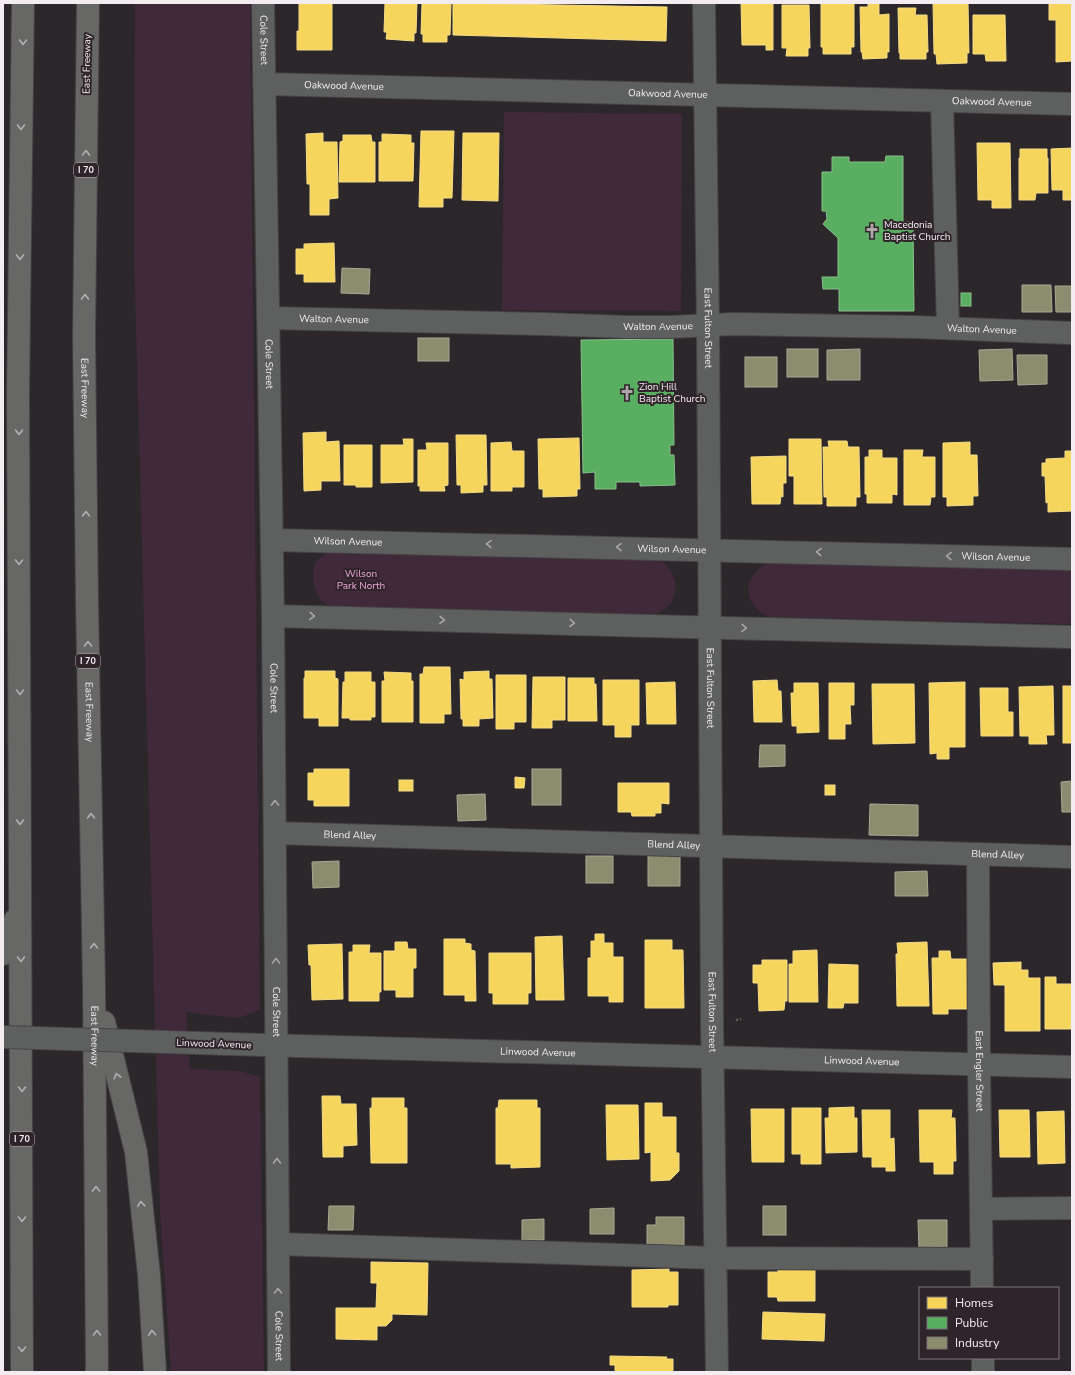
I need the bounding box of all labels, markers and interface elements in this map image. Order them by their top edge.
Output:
street label: Cole Street [256,15,271,66]
street label: East Freeway [79,33,95,94]
one-way arrow [19,39,27,45]
street label: Oakwood Avenue [304,78,384,94]
street label: Oakwood Avenue [628,86,708,102]
street label: Oakwood Avenue [952,94,1032,110]
one-way arrow [17,124,26,130]
one-way arrow [82,150,91,156]
road number: I 70 [74,163,98,177]
place label: Macedonia Baptist Church [884,218,950,244]
church icon: Macedonia Baptist Church [863,222,881,240]
one-way arrow [16,254,24,260]
street label: East Fulton Street [701,288,715,369]
one-way arrow [81,294,89,300]
street label: Walton Avenue [299,312,369,327]
street label: Walton Avenue [623,319,693,334]
street label: Walton Avenue [947,321,1017,338]
street label: Cole Street [261,339,276,390]
street label: East Freeway [77,358,92,419]
place label: Zion Hill Baptist Church [639,380,705,406]
church icon: Zion Hill Baptist Church [618,384,636,402]
one-way arrow [14,429,23,435]
one-way arrow [82,511,90,517]
street label: Wilson Avenue [313,534,383,550]
one-way arrow [486,540,492,549]
street label: Wilson Avenue [637,542,707,557]
one-way arrow [616,543,622,551]
one-way arrow [816,548,822,556]
street label: Wilson Avenue [961,549,1030,565]
one-way arrow [946,551,952,560]
one-way arrow [15,559,23,565]
park label: Wilson Park North [337,567,385,593]
one-way arrow [309,612,315,621]
one-way arrow [439,616,445,624]
one-way arrow [569,619,575,628]
one-way arrow [741,624,747,632]
one-way arrow [84,641,92,647]
street label: East Fulton Street [703,648,717,729]
road number: I 70 [76,654,100,668]
street label: Cole Street [266,663,281,714]
street label: East Freeway [81,682,97,743]
one-way arrow [16,689,24,695]
one-way arrow [271,800,279,806]
one-way arrow [87,813,95,819]
one-way arrow [16,819,24,825]
street label: Blend Alley [323,827,377,843]
street label: Blend Alley [647,837,701,853]
street label: Blend Alley [971,847,1025,863]
one-way arrow [89,943,98,949]
one-way arrow [17,956,25,962]
one-way arrow [272,958,280,964]
street label: East Fulton Street [705,972,719,1053]
street label: Cole Street [269,987,283,1038]
street label: East Freeway [87,1006,102,1067]
street label: East Engler Street [972,1030,987,1112]
street label: Linwood Avenue [176,1036,252,1052]
street label: Linwood Avenue [500,1044,576,1060]
street label: Linwood Avenue [824,1053,900,1069]
one-way arrow [113,1073,122,1080]
one-way arrow [18,1086,26,1092]
road number: I 70 [10,1132,34,1146]
one-way arrow [273,1158,282,1164]
one-way arrow [92,1186,100,1192]
one-way arrow [137,1201,146,1207]
one-way arrow [18,1216,26,1222]
legend [919,1287,1059,1359]
one-way arrow [274,1288,282,1294]
text: Homes [955,1295,993,1311]
street label: Cole Street [272,1311,286,1362]
text: Public [955,1315,989,1331]
one-way arrow [93,1330,101,1336]
one-way arrow [147,1330,156,1336]
text: Industry [955,1335,1000,1351]
one-way arrow [18,1346,26,1352]

